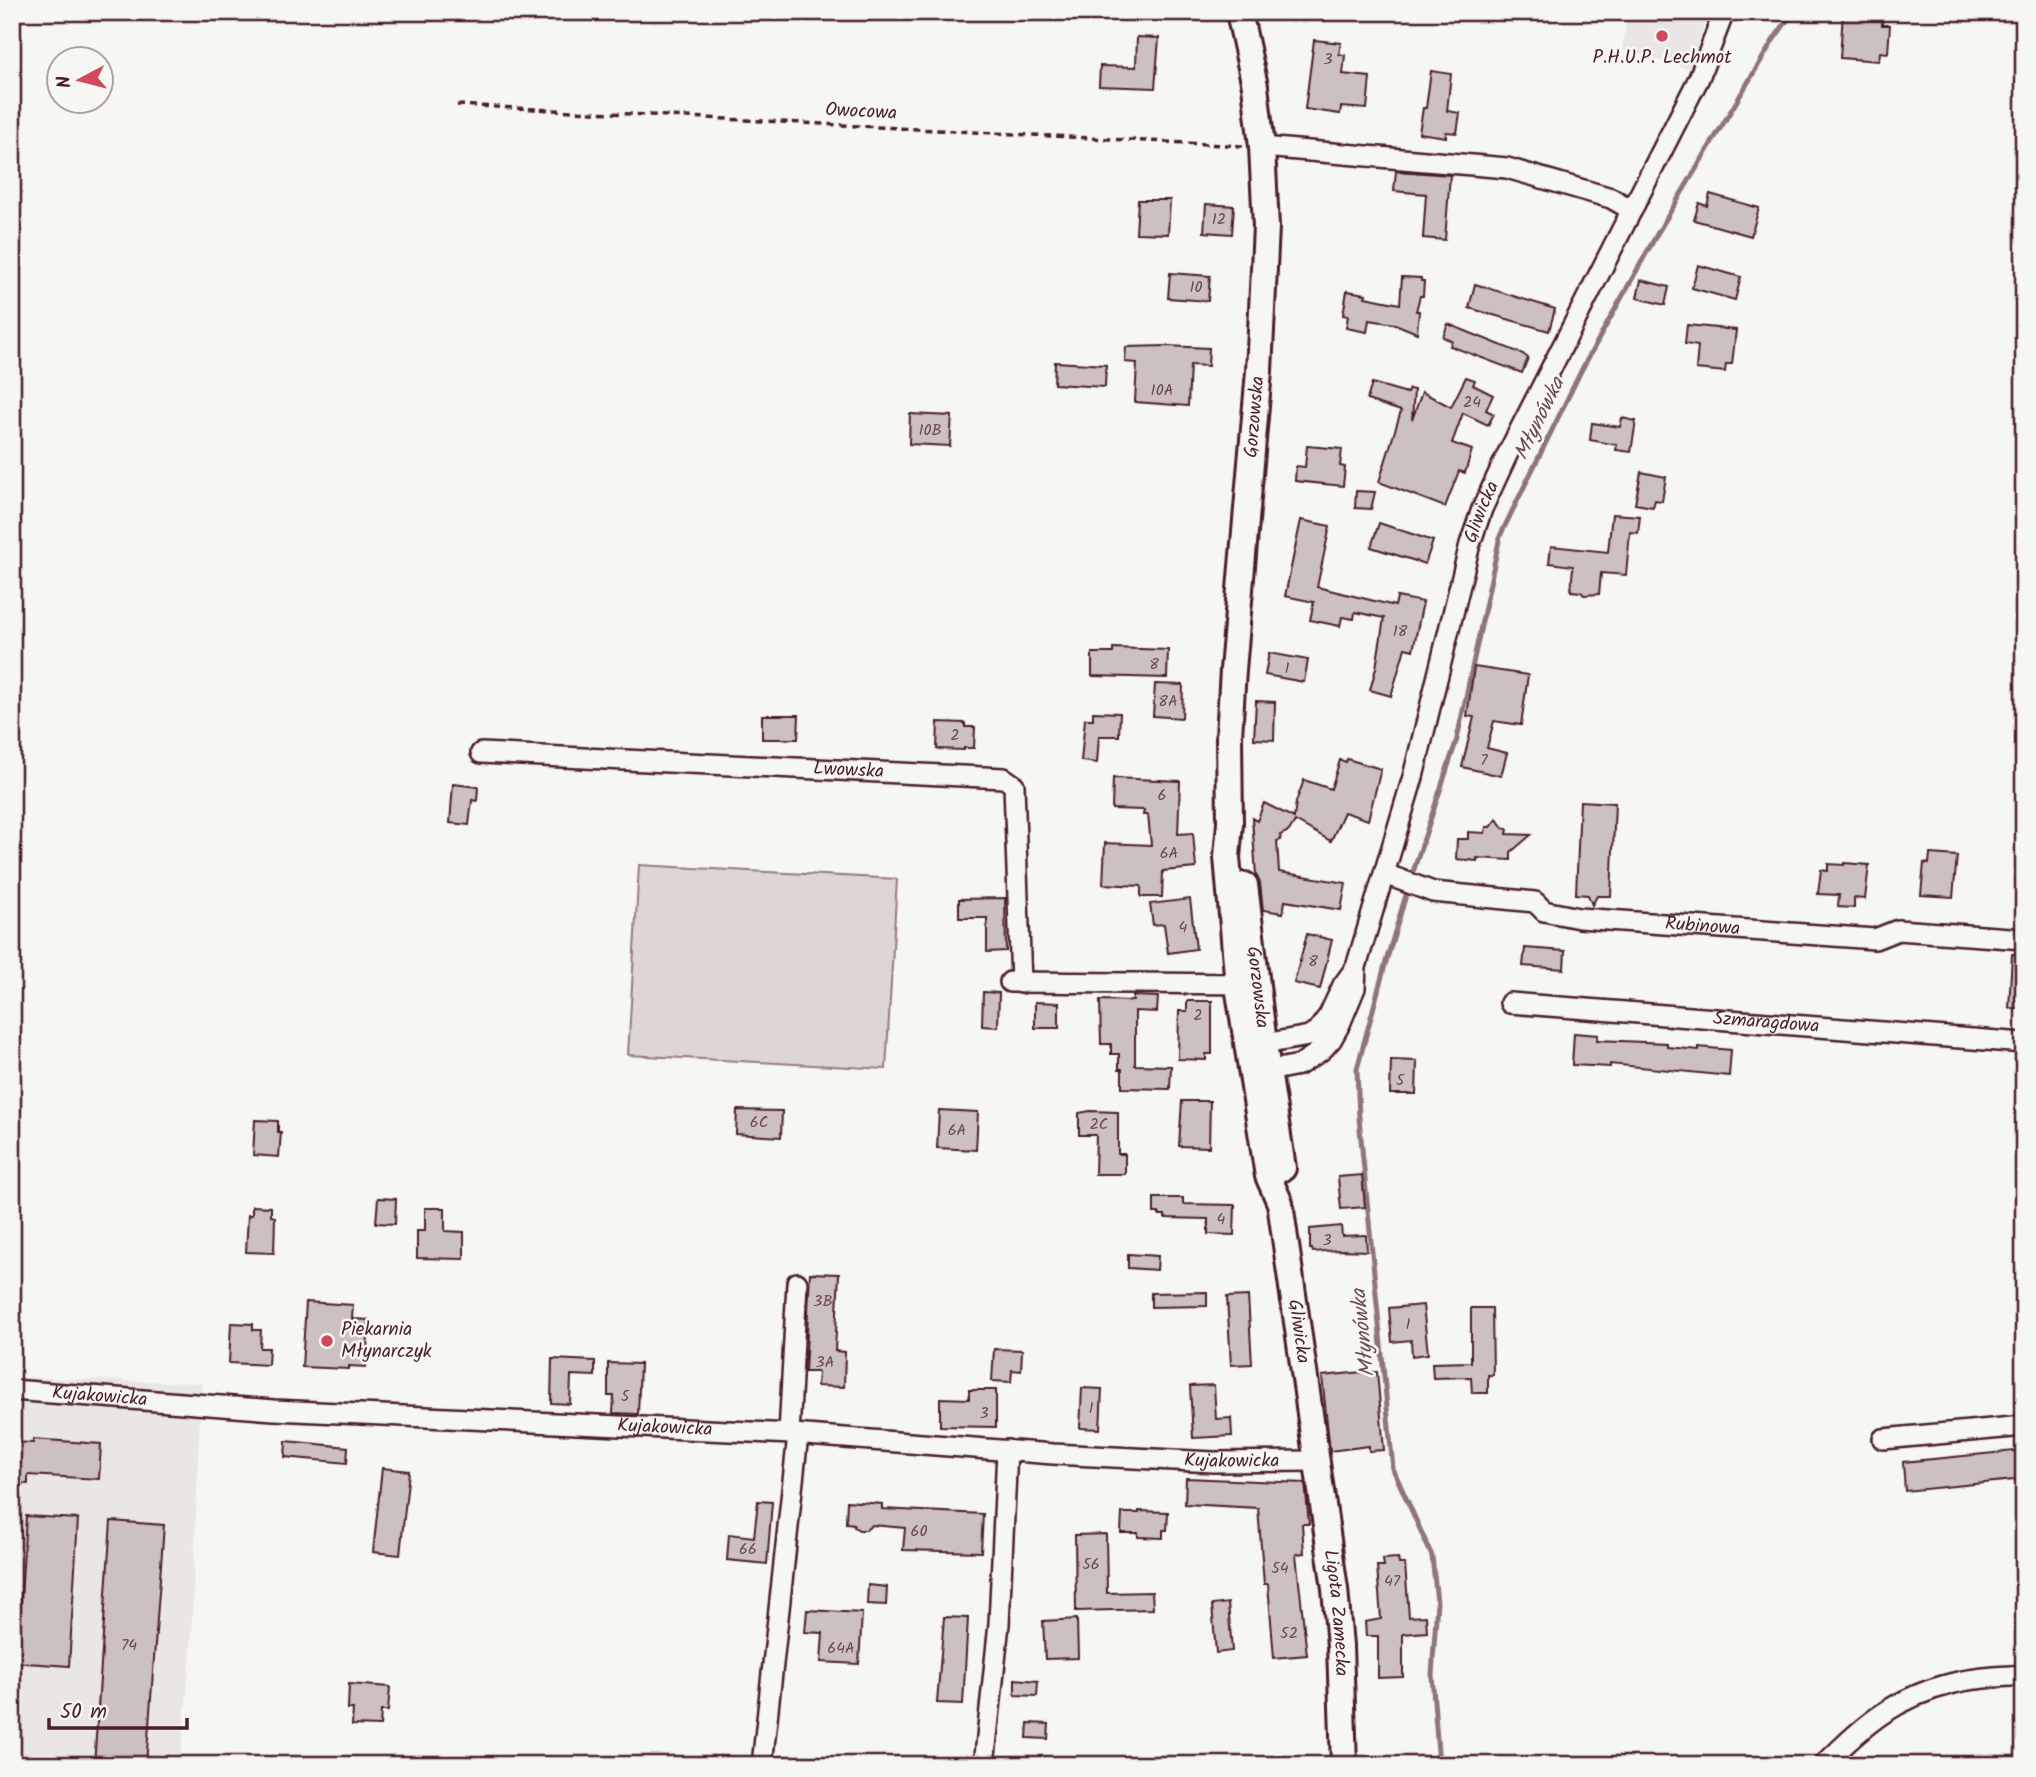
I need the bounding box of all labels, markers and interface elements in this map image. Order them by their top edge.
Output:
marker: P.H.U.P. Lechmot [1654,28,1670,44]
place label: P.H.U.P. Lechmot [1592,43,1732,73]
north arrow [46,46,116,116]
house number: 3 [1323,47,1333,72]
text: N [49,74,81,90]
street label: Owocowa [824,95,898,129]
house number: 12 [1212,207,1226,232]
house number: 10 [1189,275,1203,300]
water label: Młynówka [1506,371,1575,466]
street label: Gorzowska [1236,375,1274,459]
house number: 10A [1151,378,1174,403]
house number: 24 [1463,390,1481,415]
house number: 10B [918,418,942,443]
street label: Gliwicka [1456,476,1508,547]
house number: 18 [1393,619,1408,644]
house number: 8 [1149,652,1159,677]
house number: 1 [1284,656,1290,681]
house number: 8A [1158,689,1178,714]
house number: 2 [950,723,960,748]
house number: 7 [1480,748,1488,773]
street label: Lwowska [813,754,885,787]
house number: 6 [1158,783,1166,808]
house number: 6A [1160,841,1179,866]
street label: Rubinowa [1664,909,1741,944]
house number: 4 [1179,915,1188,940]
street label: Gorzowska [1237,945,1277,1030]
house number: 8 [1308,949,1318,974]
house number: 2 [1193,1003,1203,1028]
street label: Szmaragdowa [1712,1004,1821,1042]
house number: 5 [1396,1068,1406,1093]
house number: 6C [750,1110,768,1135]
house number: 2C [1090,1112,1108,1137]
house number: 6A [948,1118,967,1143]
house number: 4 [1217,1207,1226,1232]
house number: 3 [1322,1228,1332,1253]
water label: Młynówka [1343,1286,1385,1379]
house number: 3B [813,1289,833,1314]
street label: Gliwicka [1279,1298,1318,1366]
house number: 1 [1405,1312,1411,1337]
place label: Piekarnia Młynarczyk [341,1315,432,1367]
marker: Piekarnia Młynarczyk [319,1333,335,1349]
house number: 3A [816,1350,835,1375]
street label: Kujakowicka [51,1378,148,1415]
house number: 5 [621,1384,631,1409]
house number: 1 [1088,1396,1094,1421]
house number: 3 [979,1401,989,1426]
street label: Kujakowicka [617,1411,713,1445]
street label: Kujakowicka [1183,1446,1280,1477]
house number: 60 [911,1519,927,1544]
house number: 66 [739,1537,757,1562]
street label: Ligota Zamecka [1315,1548,1356,1677]
house number: 56 [1082,1552,1100,1577]
house number: 54 [1271,1556,1289,1581]
house number: 47 [1384,1569,1401,1594]
house number: 52 [1280,1621,1298,1646]
house number: 74 [121,1633,137,1658]
house number: 64A [827,1636,855,1661]
scale bar [49,1686,187,1730]
text: 50 m [60,1696,107,1729]

